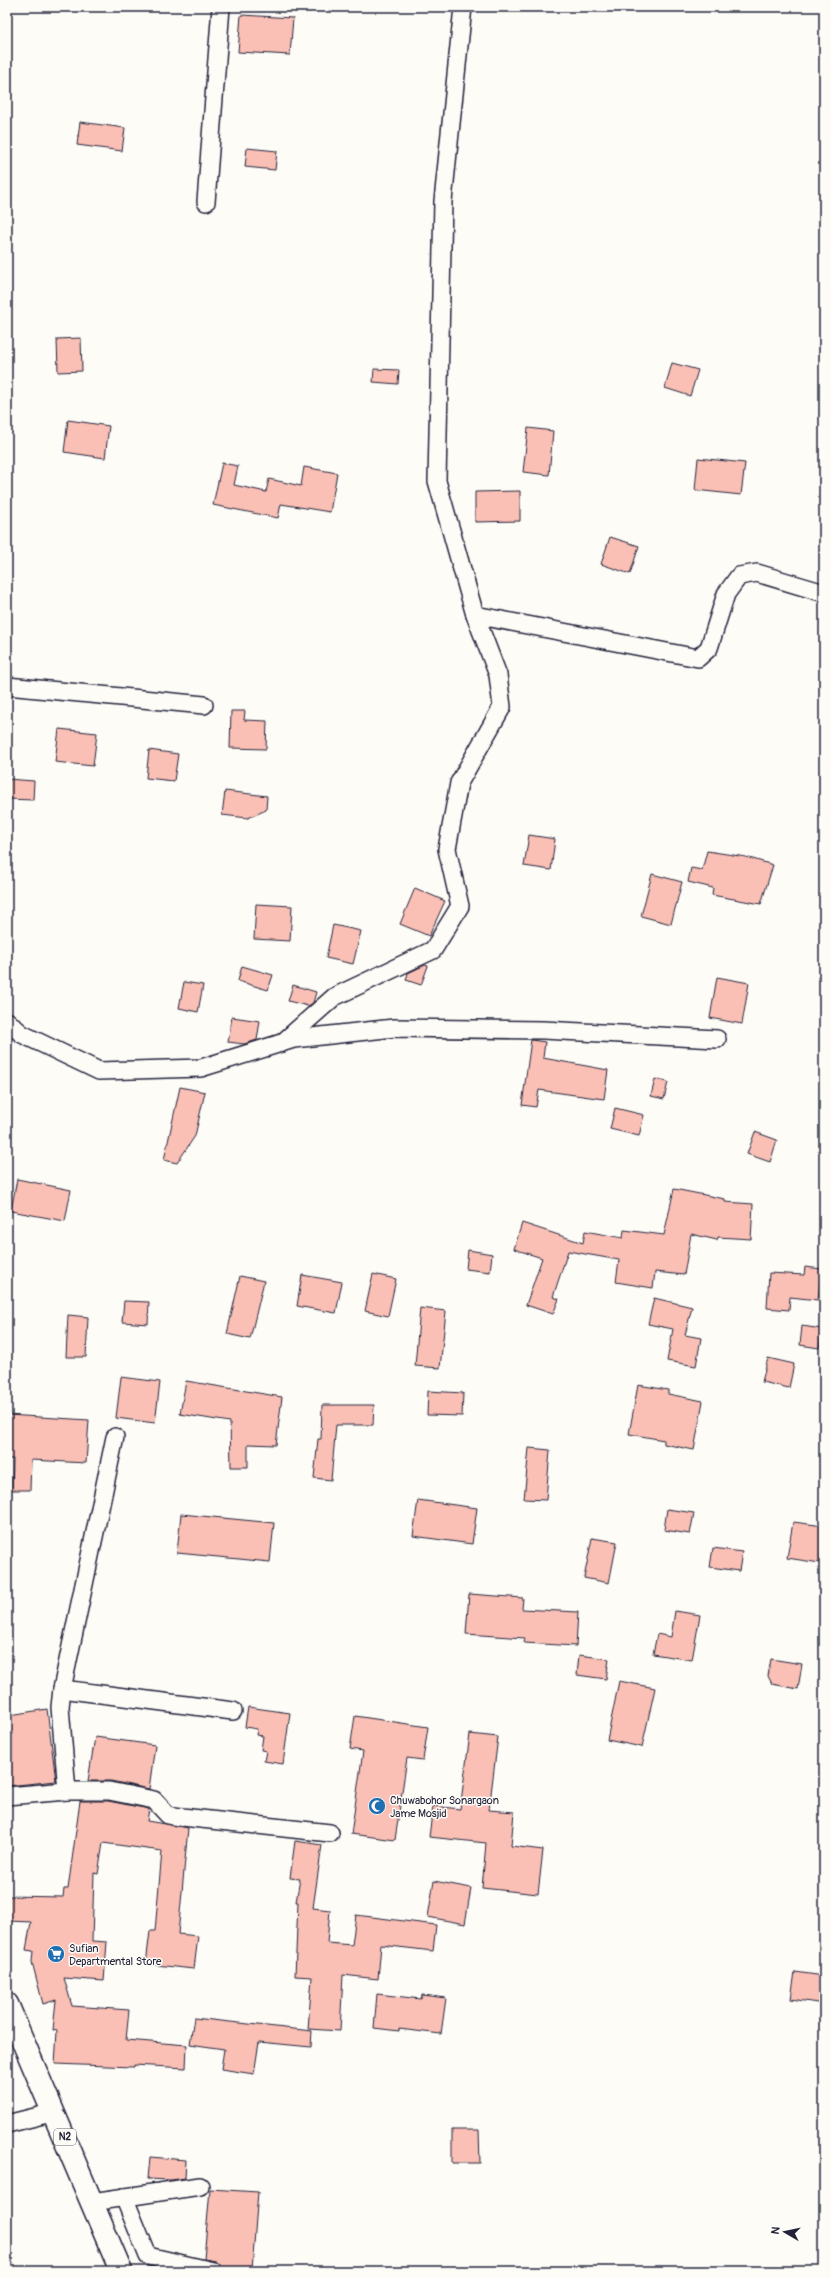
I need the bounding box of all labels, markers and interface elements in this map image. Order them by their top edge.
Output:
place label: Chuwabohor Sonargaon Jame Mosjid [390,1794,499,1820]
mosque icon: Chuwabohor Sonargaon Jame Mosjid [367,1796,387,1816]
place label: Sufian Departmental Store [69,1942,162,1968]
supermarket icon: Sufian Departmental Store [46,1944,66,1964]
road number: N2 [54,2129,76,2145]
north arrow [765,2212,805,2252]
text: N [769,2225,783,2235]

